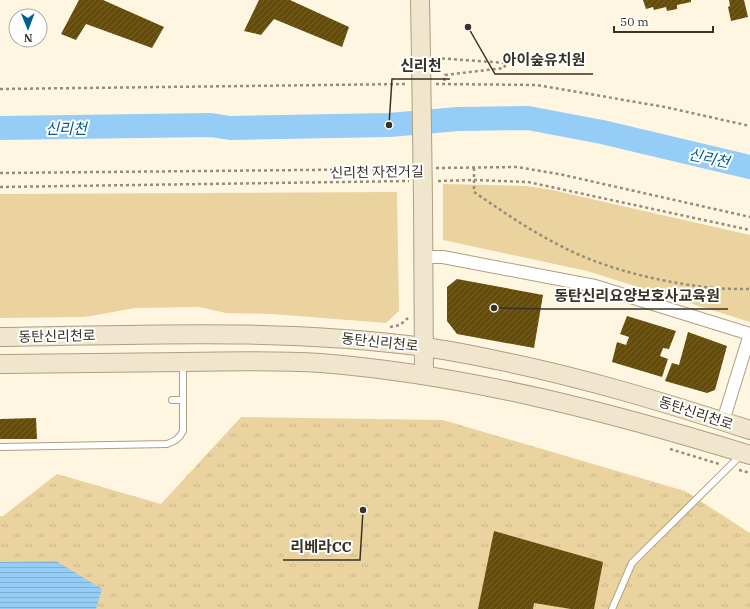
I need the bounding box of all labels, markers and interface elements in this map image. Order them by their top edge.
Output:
north arrow [8,8,48,48]
scale bar [614,8,713,34]
text: 50 m [620,14,649,29]
text: N [23,31,33,45]
callout: 아이숲유치원 [495,47,593,74]
text: 아이숲유치원 [503,50,585,69]
callout: 신리천 [392,52,450,79]
text: 신리천 [400,56,442,75]
water label: 신리천 [45,119,89,138]
water label: 신리천 [687,144,733,172]
street label: 신리천 자전거길 [330,162,424,182]
callout: 동탄신리요양보호사교육원 [546,282,728,309]
text: 동탄신리요양보호사교육원 [554,286,720,305]
street label: 동탄신리천로 [18,326,96,346]
street label: 동탄신리천로 [341,329,419,355]
street label: 동탄신리천로 [656,392,736,434]
callout: 리베라CC [283,533,360,560]
text: 리베라CC [290,537,352,556]

